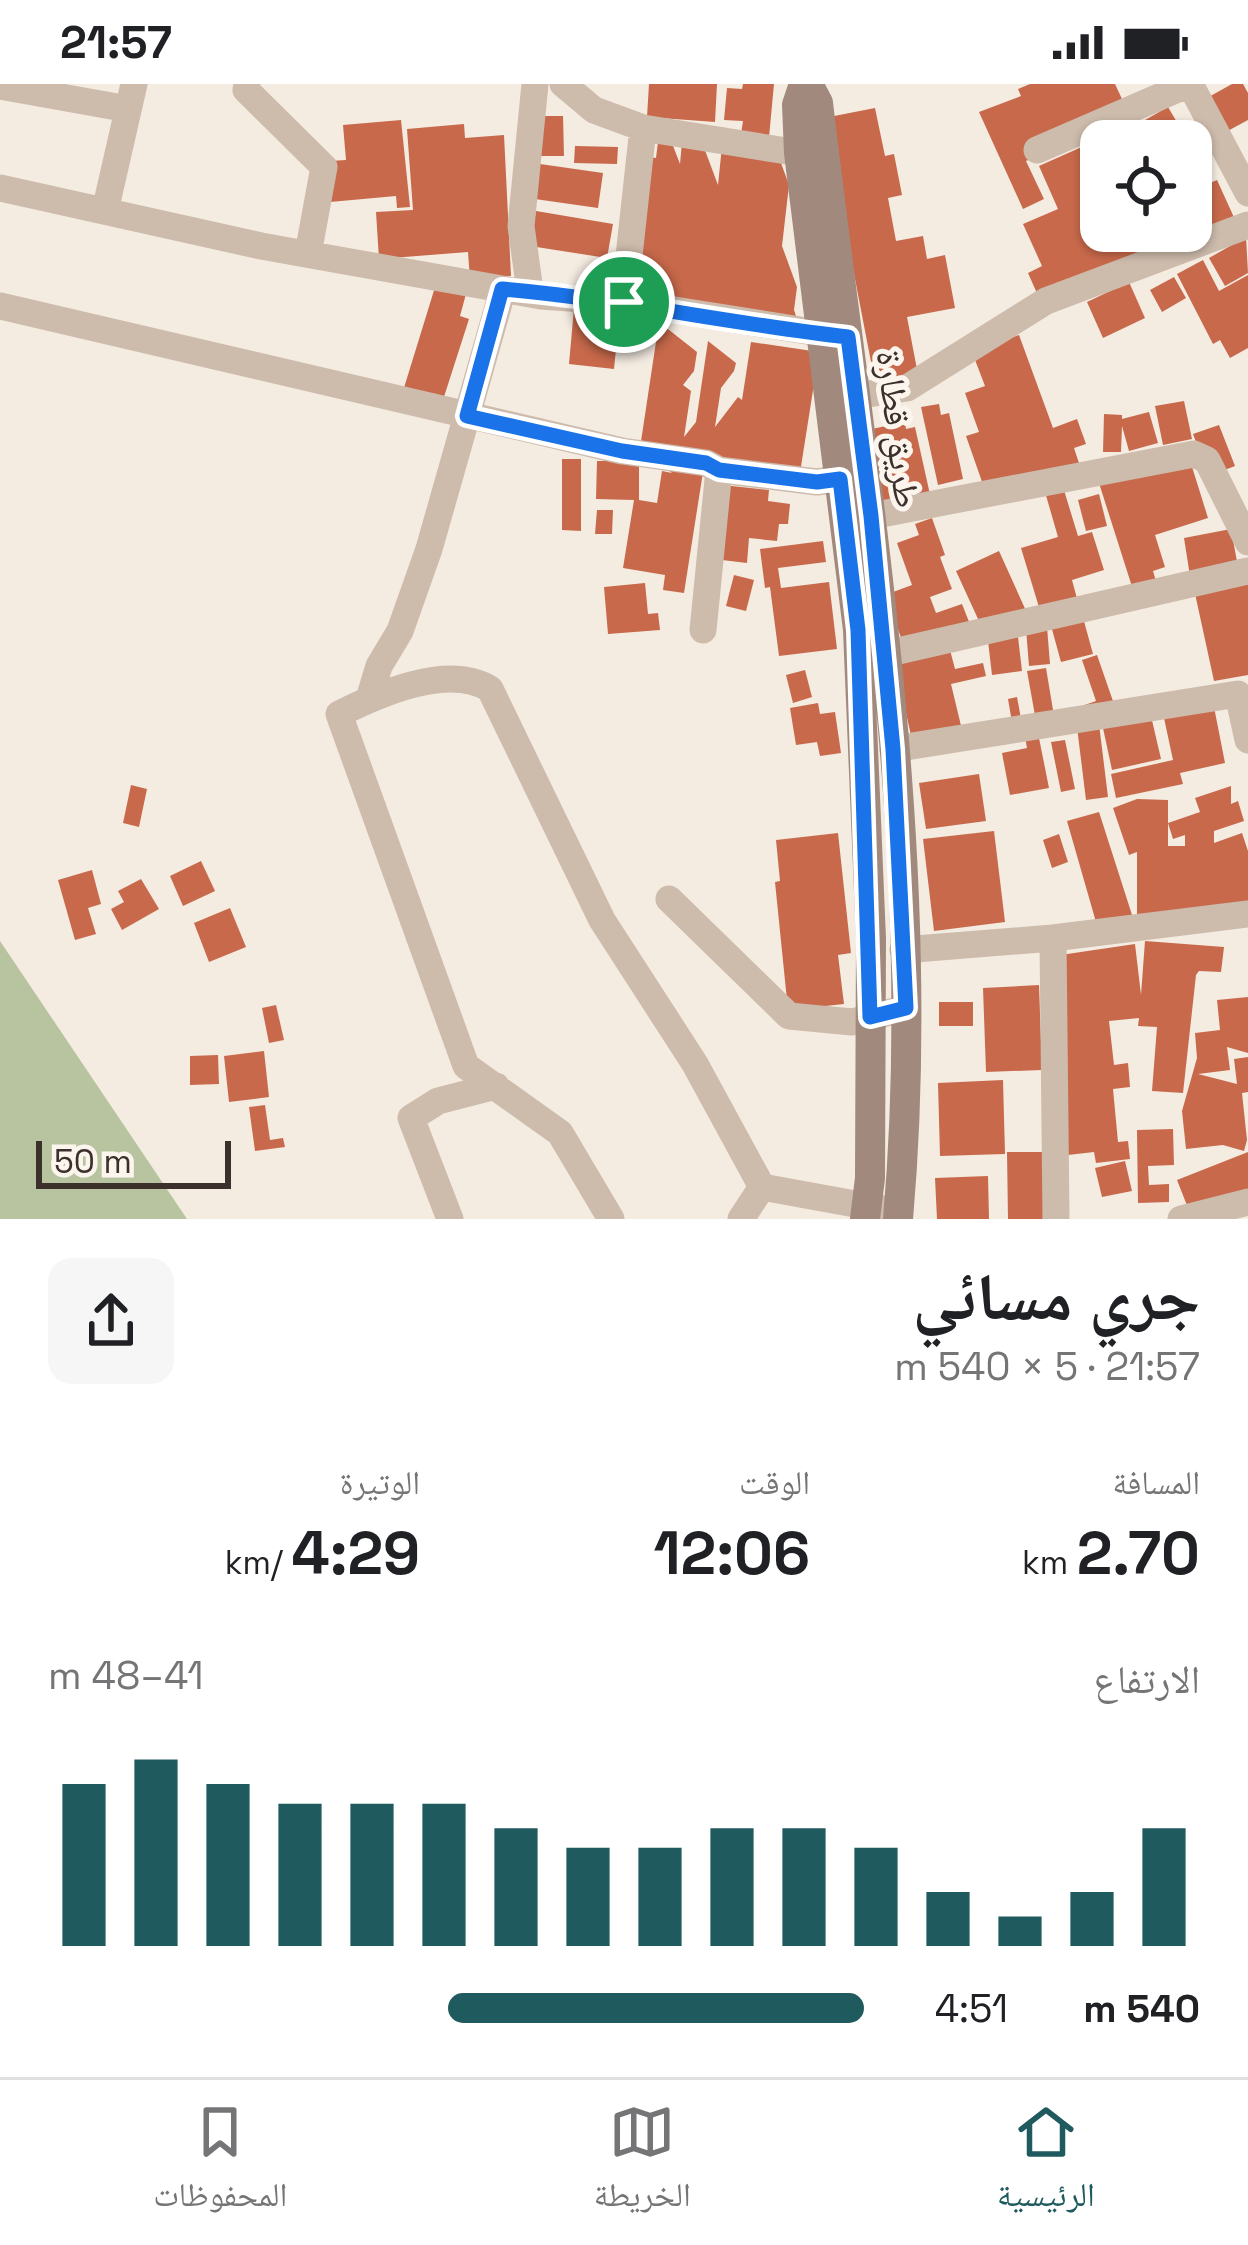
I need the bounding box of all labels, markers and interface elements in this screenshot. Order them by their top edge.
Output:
text: 21:57 [60,14,172,71]
map controls [1080,120,1212,252]
button: locate [1080,120,1212,252]
pin [573,251,675,353]
icon: arrive [591,269,657,335]
street label: طريق قطارة [866,348,930,511]
scale bar [36,1135,231,1188]
text: 50 m [54,1141,132,1183]
text: جري مسائي [912,1255,1200,1339]
button: share [48,1258,174,1384]
text: 21:57 · 5 × 540 m [894,1342,1200,1391]
text: الوتيرة [340,1462,420,1504]
text: الوقت [739,1462,810,1504]
text: المسافة [1113,1462,1200,1504]
text: 4:29 [291,1515,420,1592]
text: 12:06 [653,1515,810,1592]
text: 2.70 [1077,1515,1200,1592]
text: /km [225,1542,291,1584]
text: km [1022,1542,1077,1584]
text: 41–48 m [48,1651,204,1700]
text: الارتفاع [1094,1655,1200,1704]
text: 4:51 [935,1984,1008,2033]
text: 540 m [1083,1984,1200,2033]
tab: المحفوظات [153,2099,287,2227]
tab: الخريطة [594,2099,691,2227]
tab: الرئيسية [997,2099,1095,2227]

